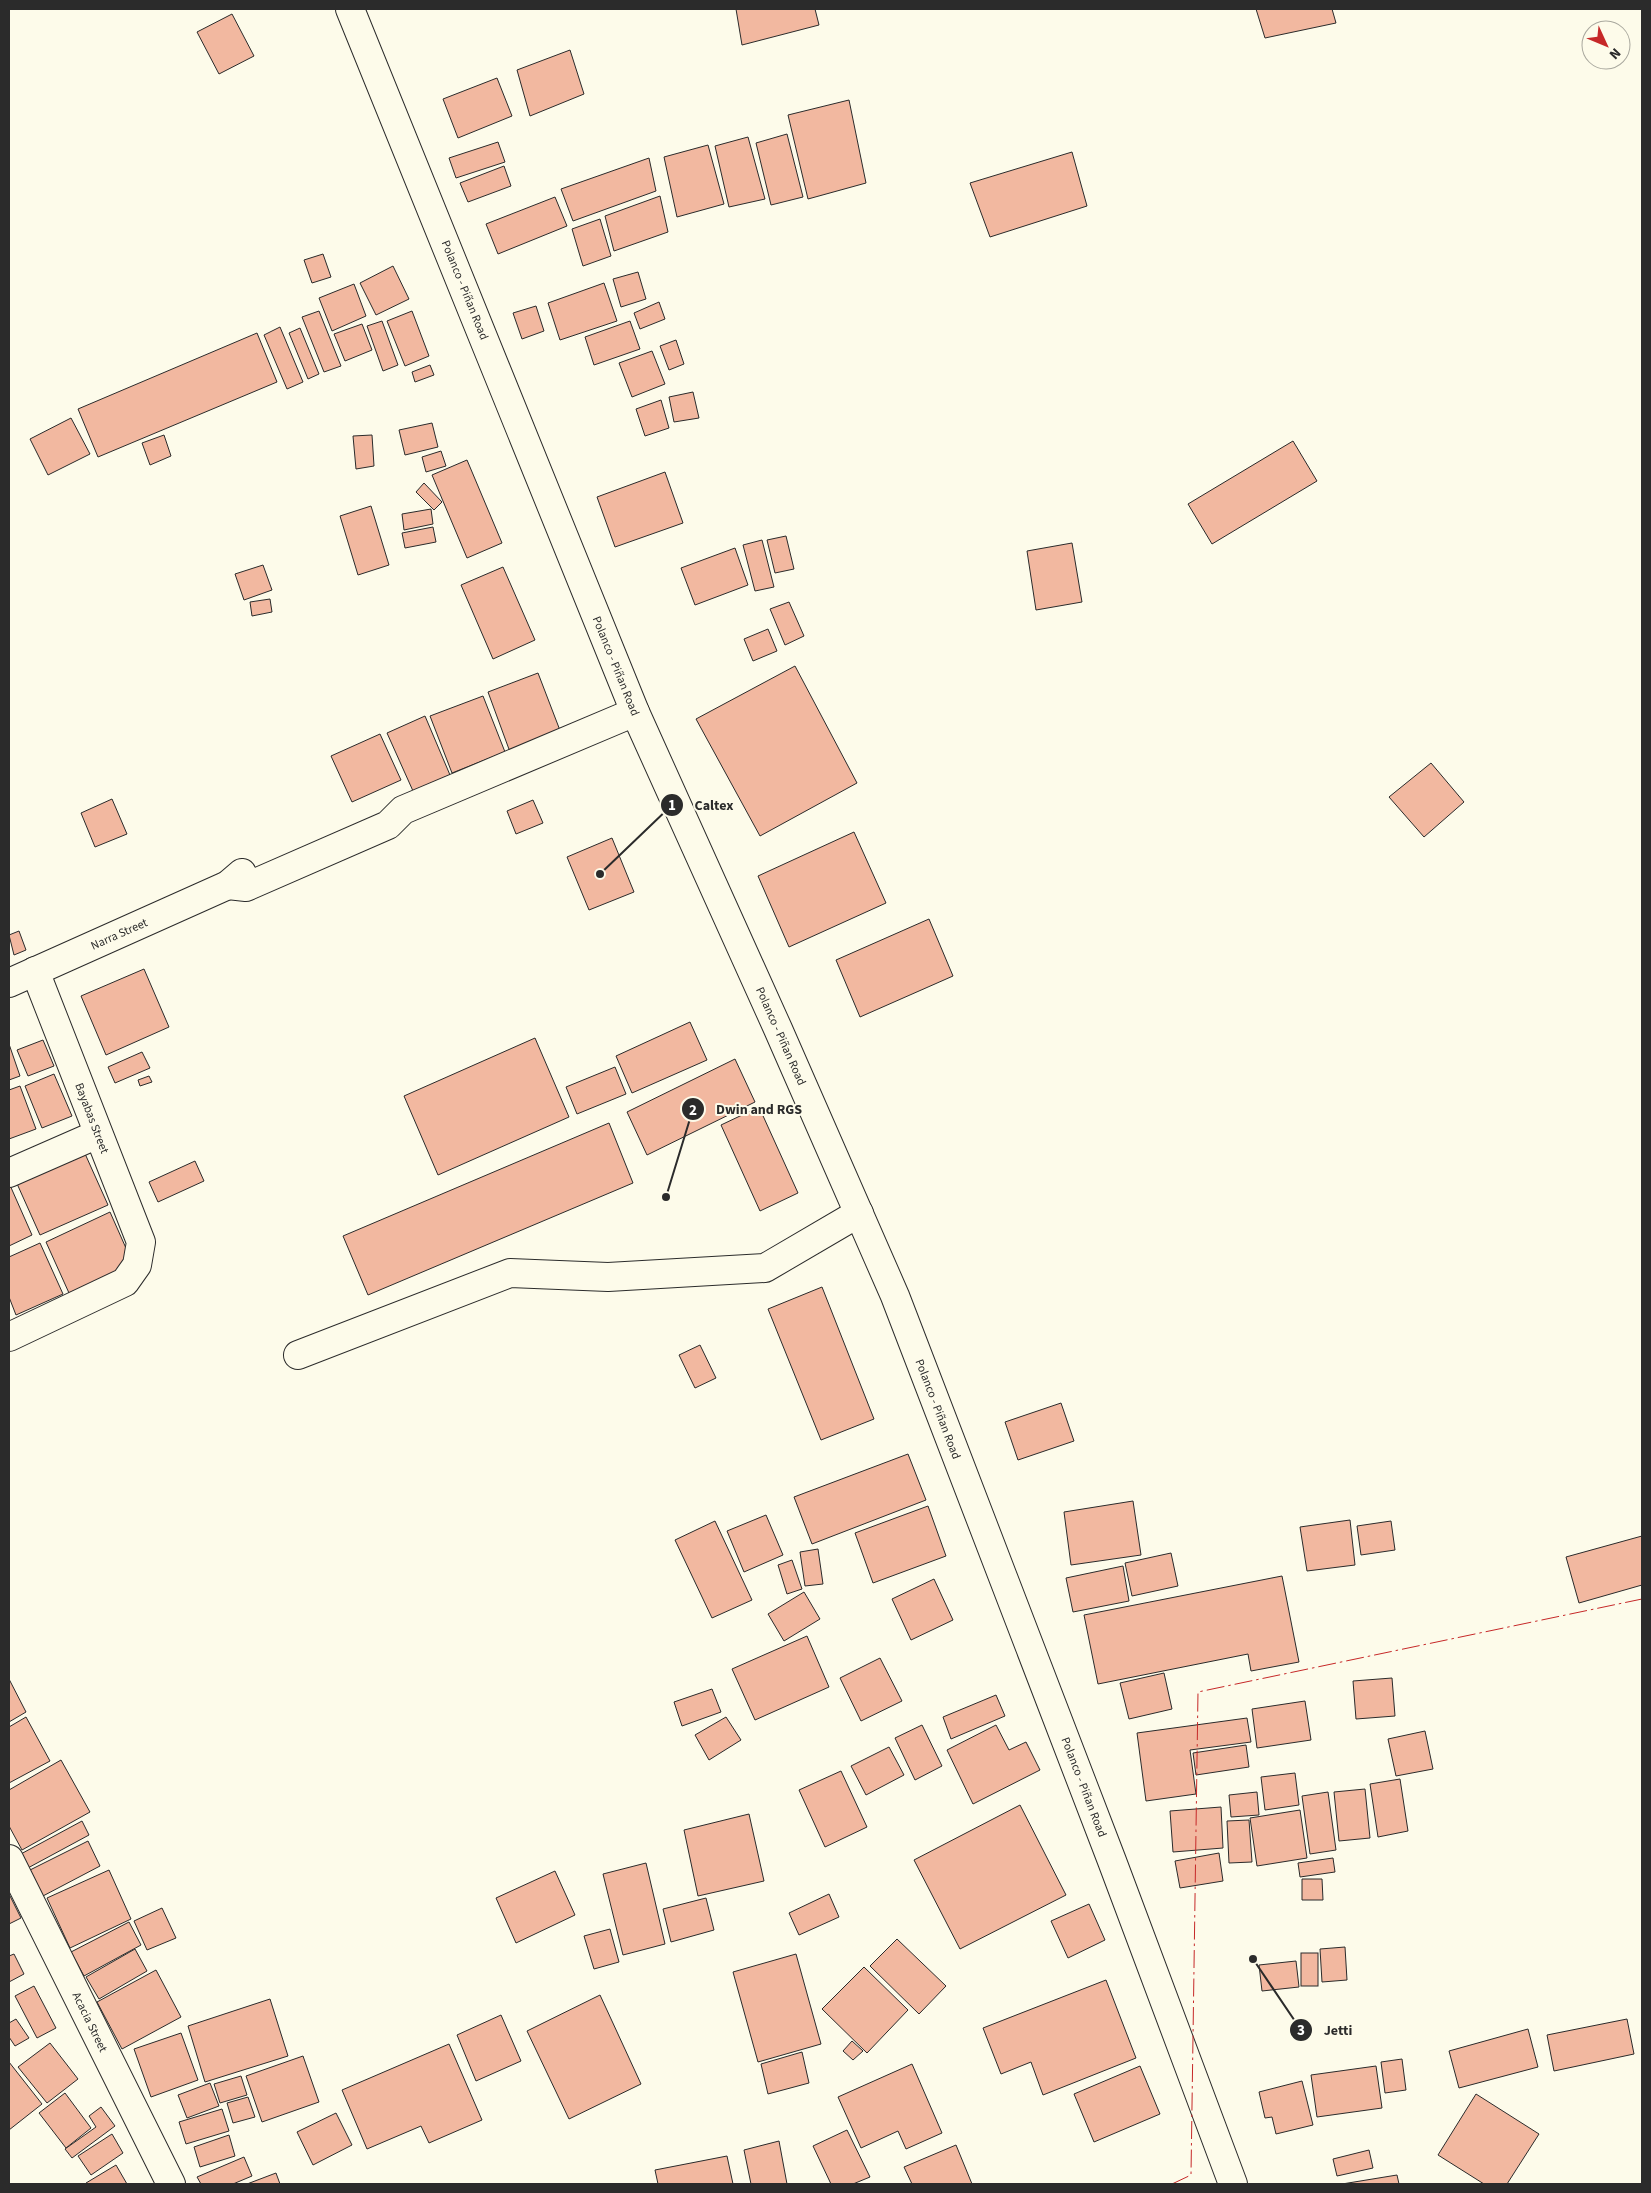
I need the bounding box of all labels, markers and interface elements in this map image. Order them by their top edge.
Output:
north arrow [1581,20,1631,70]
text: N [1604,43,1625,64]
street label: Polanco - Piñan Road [437,238,492,343]
street label: Polanco - Piñan Road [588,614,643,719]
callout: Caltex [659,790,743,819]
text: 1 [668,795,676,816]
text: Caltex [695,796,733,816]
street label: Narra Street [88,914,150,955]
street label: Polanco - Piñan Road [751,984,810,1088]
street label: Bayabas Street [70,1080,113,1156]
callout: Dwin and RGS [681,1095,812,1124]
text: 2 [689,1100,697,1121]
text: Dwin and RGS [716,1100,802,1120]
street label: Polanco - Piñan Road [911,1357,964,1462]
street label: Polanco - Piñan Road [1057,1735,1110,1840]
street label: Acacia Street [68,1989,111,2055]
callout: Jetti [1288,2016,1362,2045]
text: 3 [1297,2020,1305,2041]
text: Jetti [1324,2021,1352,2041]

